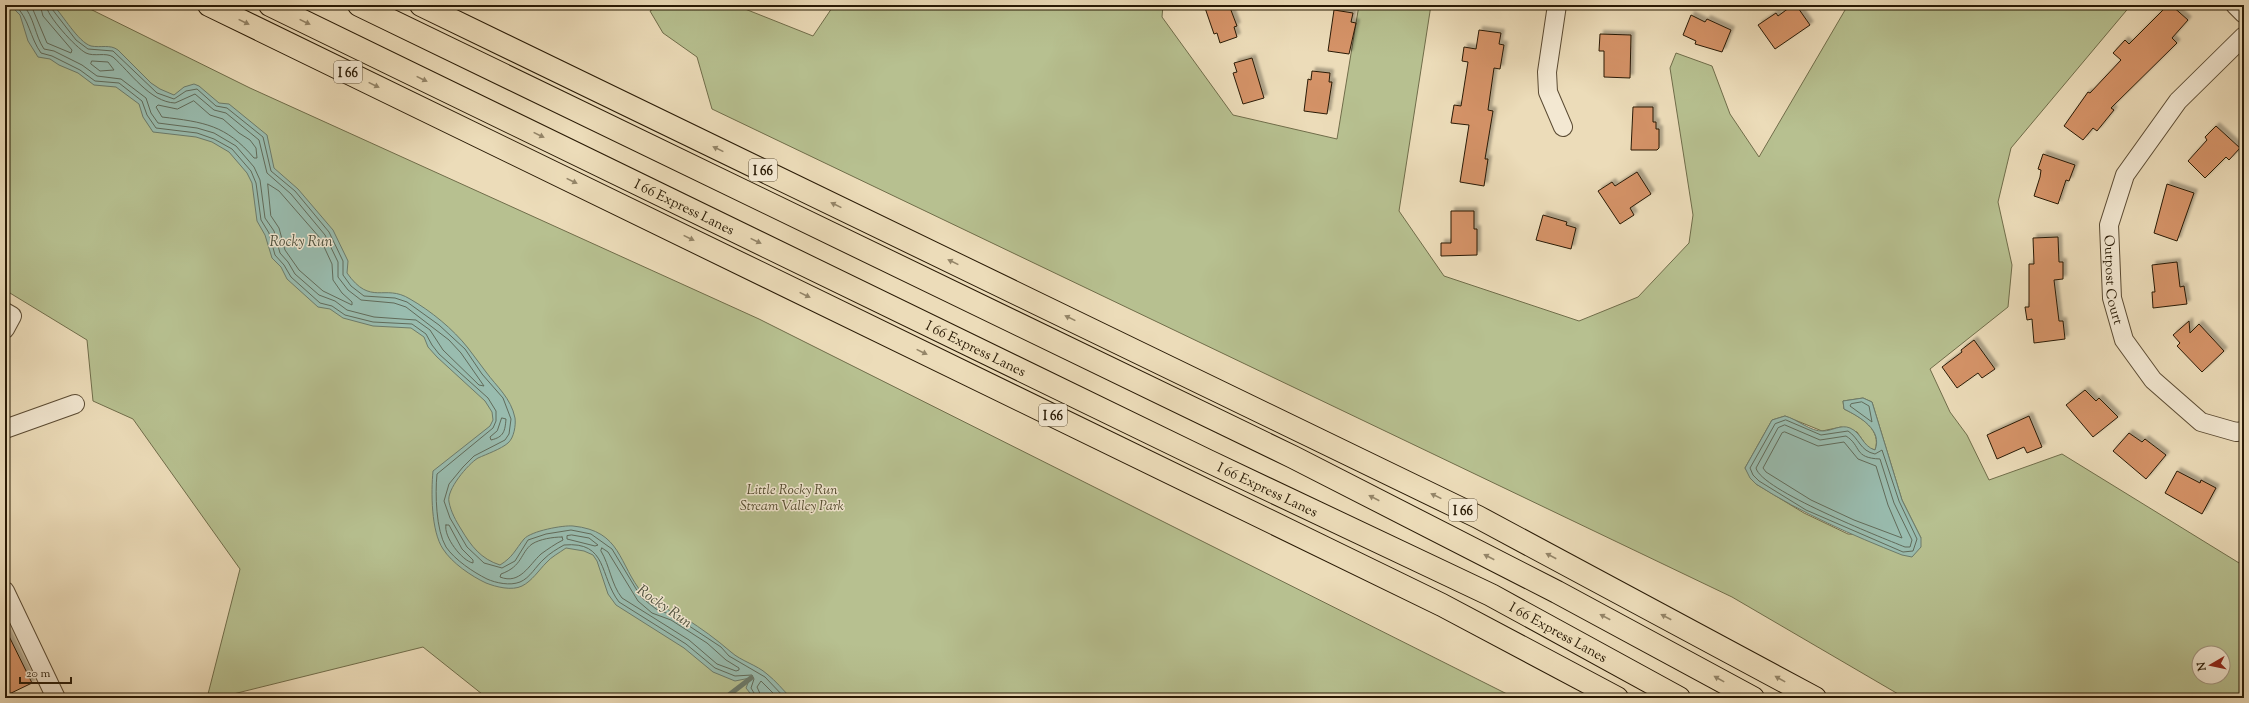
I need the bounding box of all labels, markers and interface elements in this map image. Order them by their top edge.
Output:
one-way arrow [238,19,250,25]
one-way arrow [299,19,310,25]
road number: I 66 [334,61,362,83]
one-way arrow [416,76,427,82]
one-way arrow [368,82,379,88]
one-way arrow [533,132,544,138]
one-way arrow [713,146,724,152]
road number: I 66 [749,159,777,181]
street label: I 66 Express Lanes [630,175,737,241]
one-way arrow [566,178,577,184]
one-way arrow [830,202,841,208]
water label: Rocky Run [269,232,333,253]
street label: Outpost Court [2097,234,2127,327]
one-way arrow [683,235,694,241]
one-way arrow [751,238,762,244]
one-way arrow [947,259,958,265]
one-way arrow [800,292,811,298]
one-way arrow [1064,315,1075,321]
street label: I 66 Express Lanes [922,317,1029,383]
one-way arrow [917,348,928,355]
road number: I 66 [1039,404,1067,426]
street label: I 66 Express Lanes [1213,459,1320,523]
park label: Little Rocky Run Stream Valley Park [740,481,845,517]
one-way arrow [1430,493,1442,499]
one-way arrow [1368,495,1379,501]
road number: I 66 [1449,499,1477,521]
one-way arrow [1546,553,1557,559]
one-way arrow [1484,554,1495,560]
water label: Rocky Run [632,581,696,634]
street label: I 66 Express Lanes [1505,599,1610,669]
one-way arrow [1599,614,1610,621]
one-way arrow [1660,614,1672,621]
north arrow [2191,645,2231,685]
scale bar [20,659,71,685]
text: N [2193,661,2211,673]
text: 20 m [26,665,51,683]
one-way arrow [1713,676,1725,682]
one-way arrow [1775,676,1786,682]

